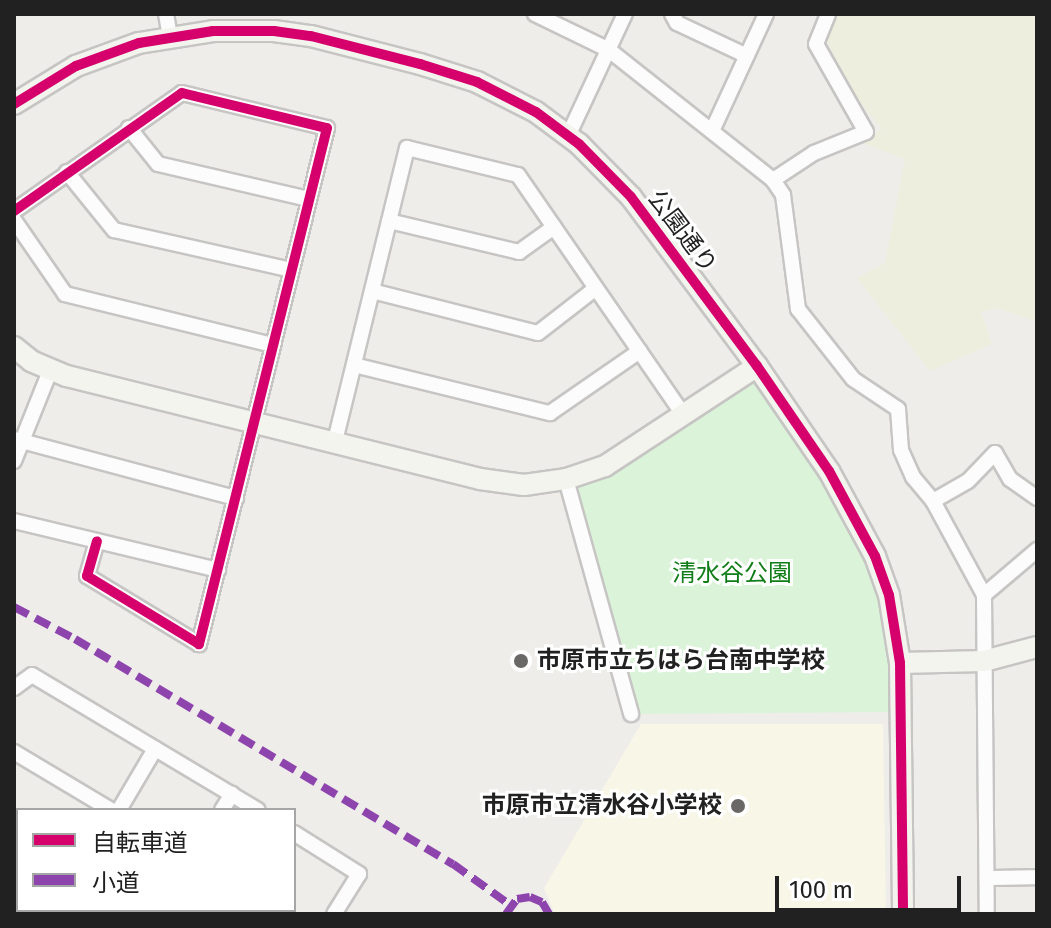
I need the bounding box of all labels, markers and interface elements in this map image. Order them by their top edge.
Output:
street label: 公園通り [642,185,722,279]
park label: 清水谷公園 [672,560,792,588]
place label: 市原市立ちはら台南中学校 [537,647,825,675]
marker: 市原市立ちはら台南中学校 [512,652,530,670]
place label: 市原市立清水谷小学校 [482,792,722,820]
marker: 市原市立清水谷小学校 [729,797,747,815]
legend [16,808,296,912]
text: 自転車道 [92,829,188,857]
scale bar [779,860,965,910]
text: 小道 [92,869,140,897]
text: 100 m [789,876,853,904]

